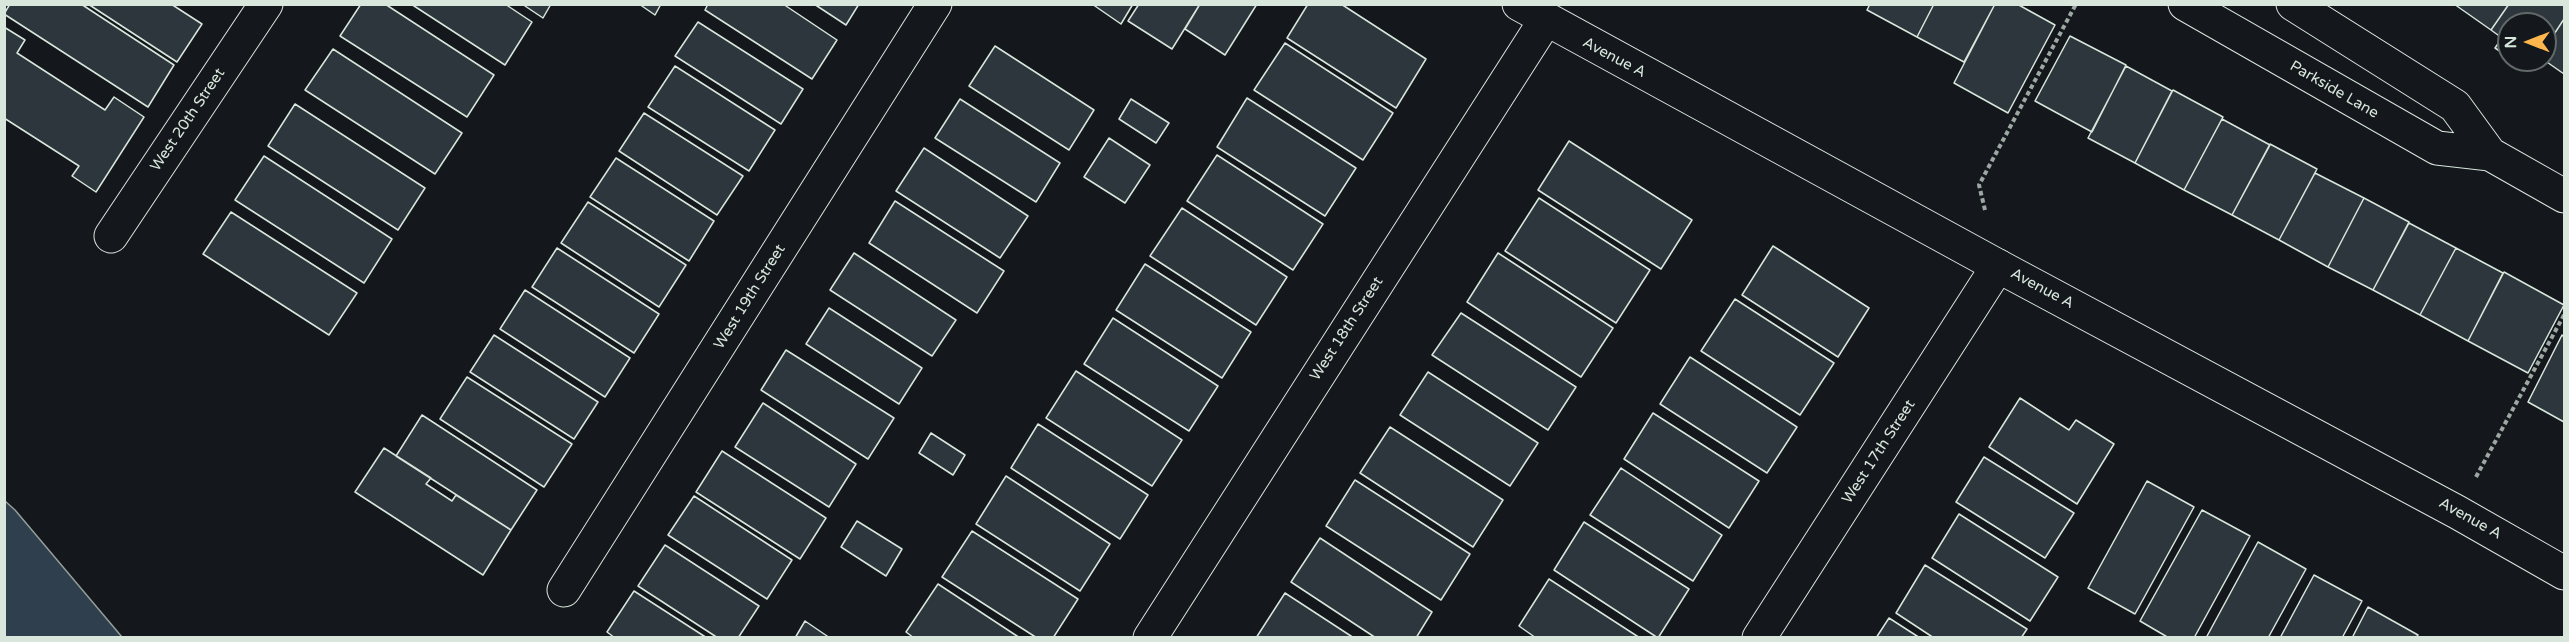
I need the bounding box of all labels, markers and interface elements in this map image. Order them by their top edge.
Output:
north arrow [2497,12,2557,72]
street label: Avenue A [1579,34,1649,82]
text: N [2501,36,2521,48]
street label: Parkside Lane [2286,57,2382,123]
street label: West 20th Street [147,65,229,175]
street label: West 19th Street [711,241,789,353]
street label: Avenue A [2007,265,2077,313]
street label: West 18th Street [1307,274,1387,384]
street label: West 17th Street [1839,397,1919,507]
street label: Avenue A [2436,494,2504,544]

